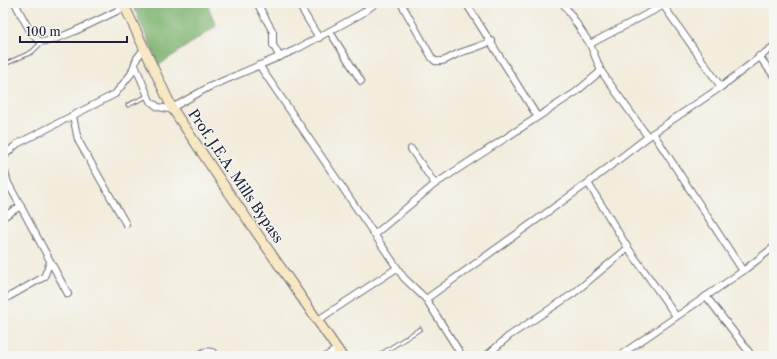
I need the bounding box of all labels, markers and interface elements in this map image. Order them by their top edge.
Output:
scale bar [20,18,127,44]
text: 100 m [26,24,61,39]
street label: Prof. J.E.A. Mills Bypass [184,106,288,246]

